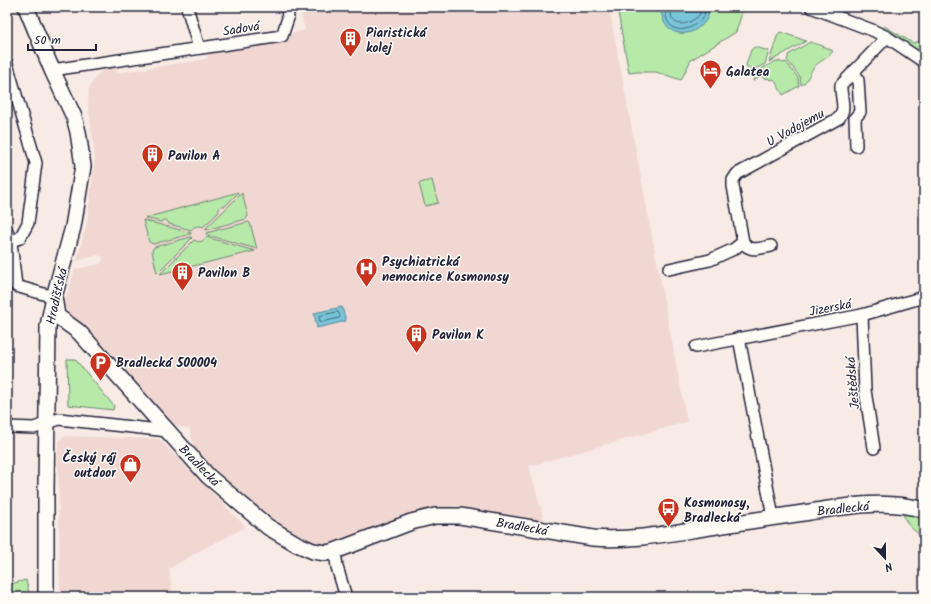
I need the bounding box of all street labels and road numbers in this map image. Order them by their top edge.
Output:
street label: Sadová [221,16,263,43]
street label: U Vodojemu [763,103,829,153]
street label: Hradišťská [41,264,75,327]
street label: Jizerská [807,294,855,323]
street label: Ještědská [841,354,866,410]
street label: Bradlecká [173,440,226,493]
street label: Bradlecká [816,496,872,523]
street label: Bradlecká [494,513,551,543]

